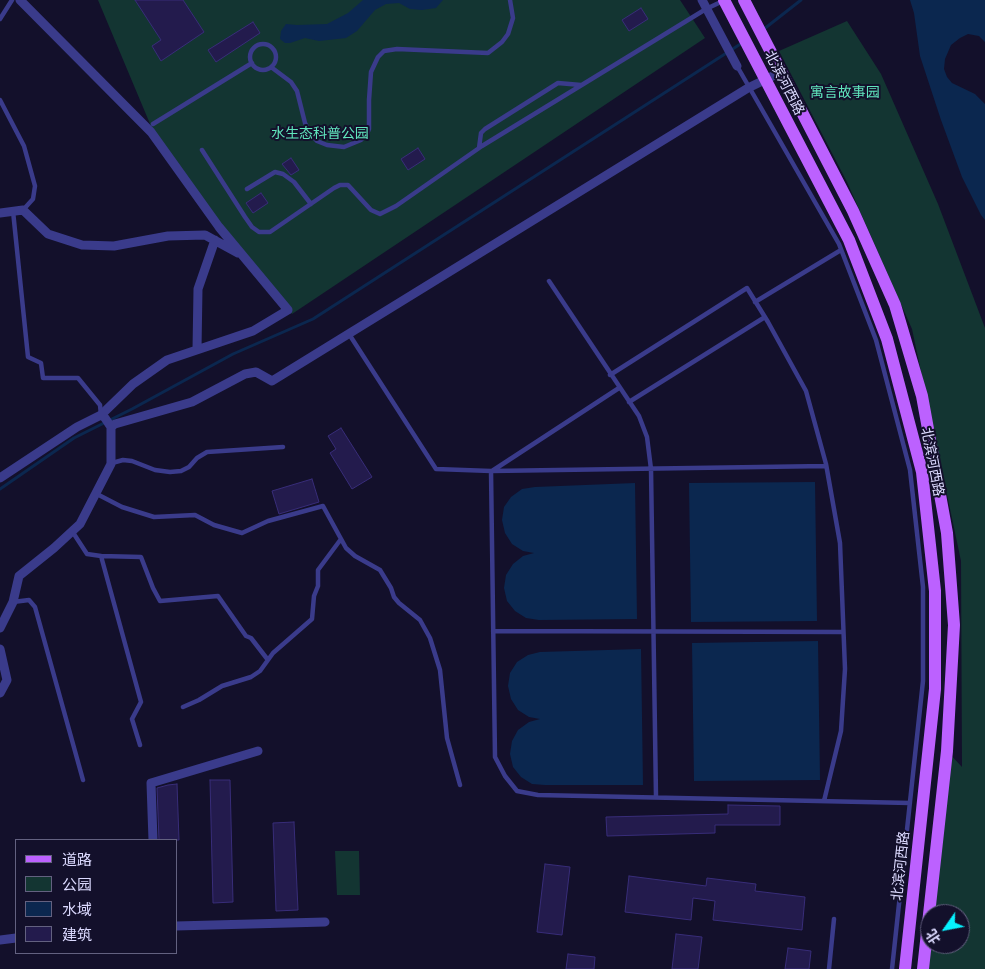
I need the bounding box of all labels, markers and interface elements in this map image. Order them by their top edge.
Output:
street label: 北滨河西路 [761,48,807,118]
park label: 寓言故事园 [810,85,880,101]
park label: 水生态科普公园 [271,126,369,142]
street label: 北滨河西路 [917,426,947,498]
street label: 北滨河西路 [889,830,913,902]
legend [15,839,178,954]
text: 道路 [62,849,92,869]
text: 公园 [62,874,92,894]
text: 水域 [62,899,92,919]
north arrow [920,904,970,954]
text: 建筑 [62,924,92,944]
text: 北 [921,926,945,948]

